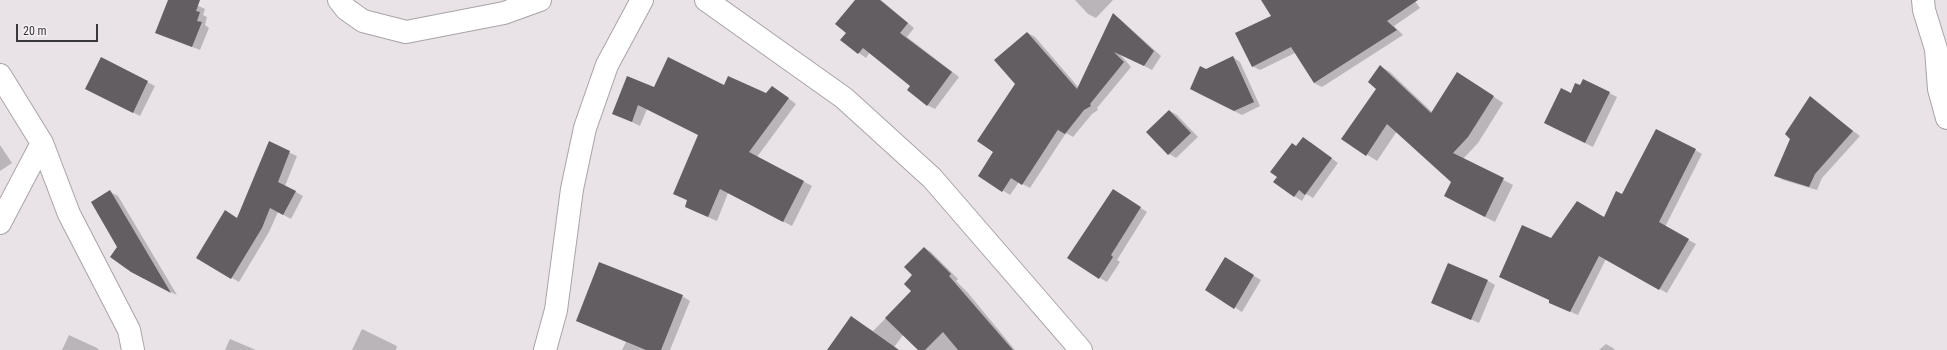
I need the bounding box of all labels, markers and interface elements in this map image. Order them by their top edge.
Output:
scale bar [18,16,100,42]
text: 20 m [23,24,47,38]

